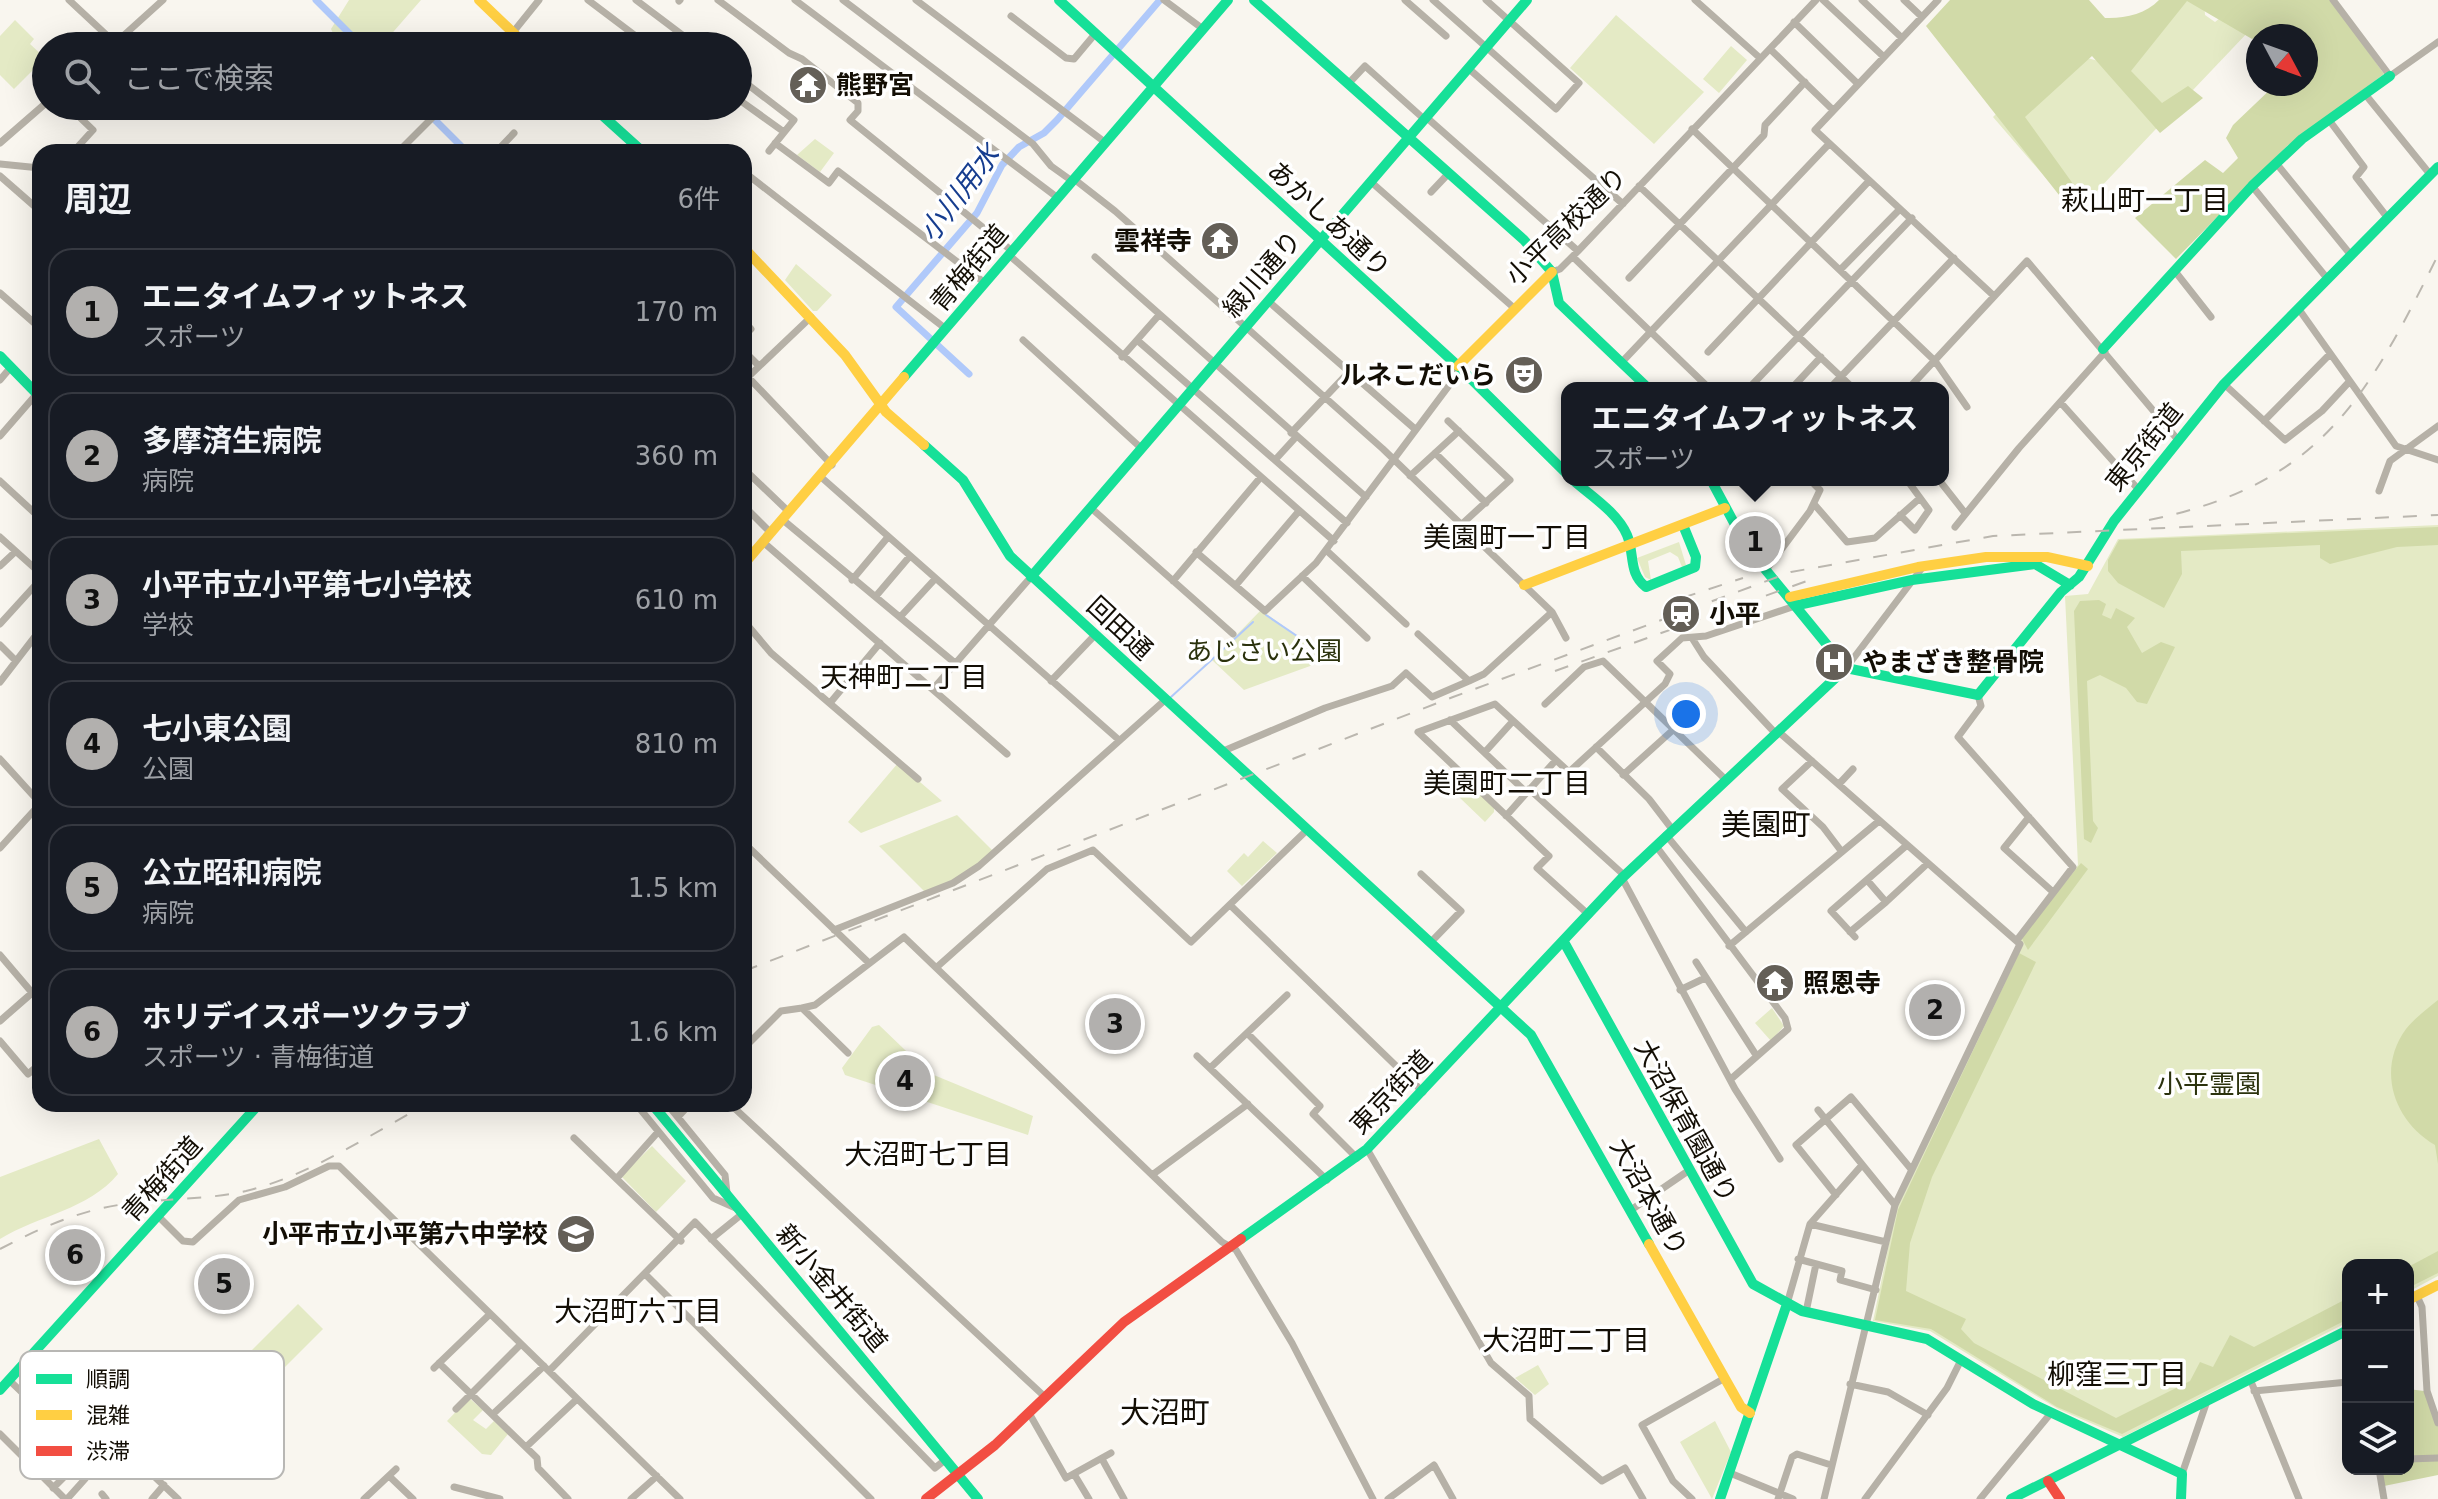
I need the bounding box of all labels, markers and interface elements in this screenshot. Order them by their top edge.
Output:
north arrow [2246,24,2318,96]
search box [32,32,752,120]
icon: search [60,54,104,98]
text: ここで検索 [124,61,274,96]
temple icon: 熊野宮 [787,64,829,106]
place label: 熊野宮 [836,70,914,100]
water label: 小川用水 [913,136,1008,248]
street label: あかしあ通り [1262,155,1396,283]
street label: 小平高校通り [1499,161,1633,291]
text: 周辺 [64,179,132,219]
text: 6件 [677,184,720,214]
district label: 萩山町一丁目 [2061,184,2229,217]
street label: 青梅街道 [924,219,1014,317]
temple icon: 雲祥寺 [1199,220,1241,262]
street label: 緑川通り [1217,225,1307,323]
place label: 雲祥寺 [1114,226,1192,256]
text: エニタイムフィットネス [142,279,469,314]
text: 1 [83,297,101,327]
text: 170 m [635,297,718,327]
text: スポーツ [142,322,245,352]
theatre icon: ルネこだいら [1503,354,1545,396]
place label: ルネこだいら [1340,360,1496,390]
popup [1561,382,1949,486]
street label: 東京街道 [2100,397,2188,497]
text: エニタイムフィットネス [1592,401,1919,436]
text: 多摩済生病院 [142,423,322,458]
text: 2 [83,441,101,471]
text: 360 m [635,441,718,471]
text: スポーツ [1592,444,1695,474]
text: 病院 [142,466,194,496]
pin: 1 [1729,512,1781,572]
district label: 美園町一丁目 [1423,521,1591,554]
text: 小平市立小平第七小学校 [142,567,472,602]
text: 3 [83,585,101,615]
text: 610 m [635,585,718,615]
street label: 回田通 [1081,590,1159,666]
station icon: 小平 [1660,593,1702,635]
place label: 小平 [1709,599,1761,629]
text: 学校 [142,610,194,640]
park label: あじさい公園 [1186,636,1342,666]
hospital icon: やまざき整骨院 [1813,641,1855,683]
place label: やまざき整骨院 [1862,647,2044,677]
district label: 天神町二丁目 [820,661,988,694]
your location [1666,694,1706,734]
text: 七小東公園 [142,711,292,746]
text: 4 [83,729,101,759]
text: 810 m [635,729,718,759]
text: 公園 [142,754,194,784]
district label: 美園町二丁目 [1423,767,1591,800]
district label: 美園町 [1721,807,1811,842]
text: 公立昭和病院 [142,855,322,890]
text: 5 [83,873,101,903]
text: 1.5 km [628,873,718,903]
text: 病院 [142,898,194,928]
temple icon: 照恩寺 [1754,962,1796,1004]
place label: 照恩寺 [1803,968,1881,998]
pin: 2 [1909,980,1961,1040]
pin: 3 [1089,994,1141,1054]
text: ホリデイスポーツクラブ [142,999,471,1034]
text: 6 [83,1017,101,1047]
text: 1.6 km [628,1017,718,1047]
street label: 大沼保育園通り [1629,1034,1743,1208]
text: スポーツ · 青梅街道 [142,1042,374,1072]
street label: 東京街道 [1344,1044,1438,1140]
pin: 4 [879,1051,931,1111]
park label: 小平霊園 [2157,1069,2261,1099]
street label: 青梅街道 [116,1130,208,1228]
street label: 大沼本通り [1604,1133,1694,1261]
district label: 大沼町七丁目 [844,1138,1012,1171]
school or university icon: 小平市立小平第六中学校 [555,1213,597,1255]
place label: 小平市立小平第六中学校 [262,1219,548,1249]
street label: 新小金井街道 [770,1219,894,1357]
pin: 6 [49,1225,101,1285]
pin: 5 [198,1254,250,1314]
map controls [2342,1259,2414,1475]
button: + [2342,1259,2414,1331]
district label: 大沼町六丁目 [554,1295,722,1328]
district label: 大沼町二丁目 [1482,1324,1650,1357]
button: − [2342,1331,2414,1403]
legend [20,1351,284,1479]
district label: 柳窪三丁目 [2047,1358,2187,1391]
text: 順調 [86,1367,130,1392]
district label: 大沼町 [1120,1395,1210,1430]
text: 混雑 [86,1403,130,1428]
button: layers [2342,1403,2414,1475]
text: 渋滞 [86,1439,130,1464]

